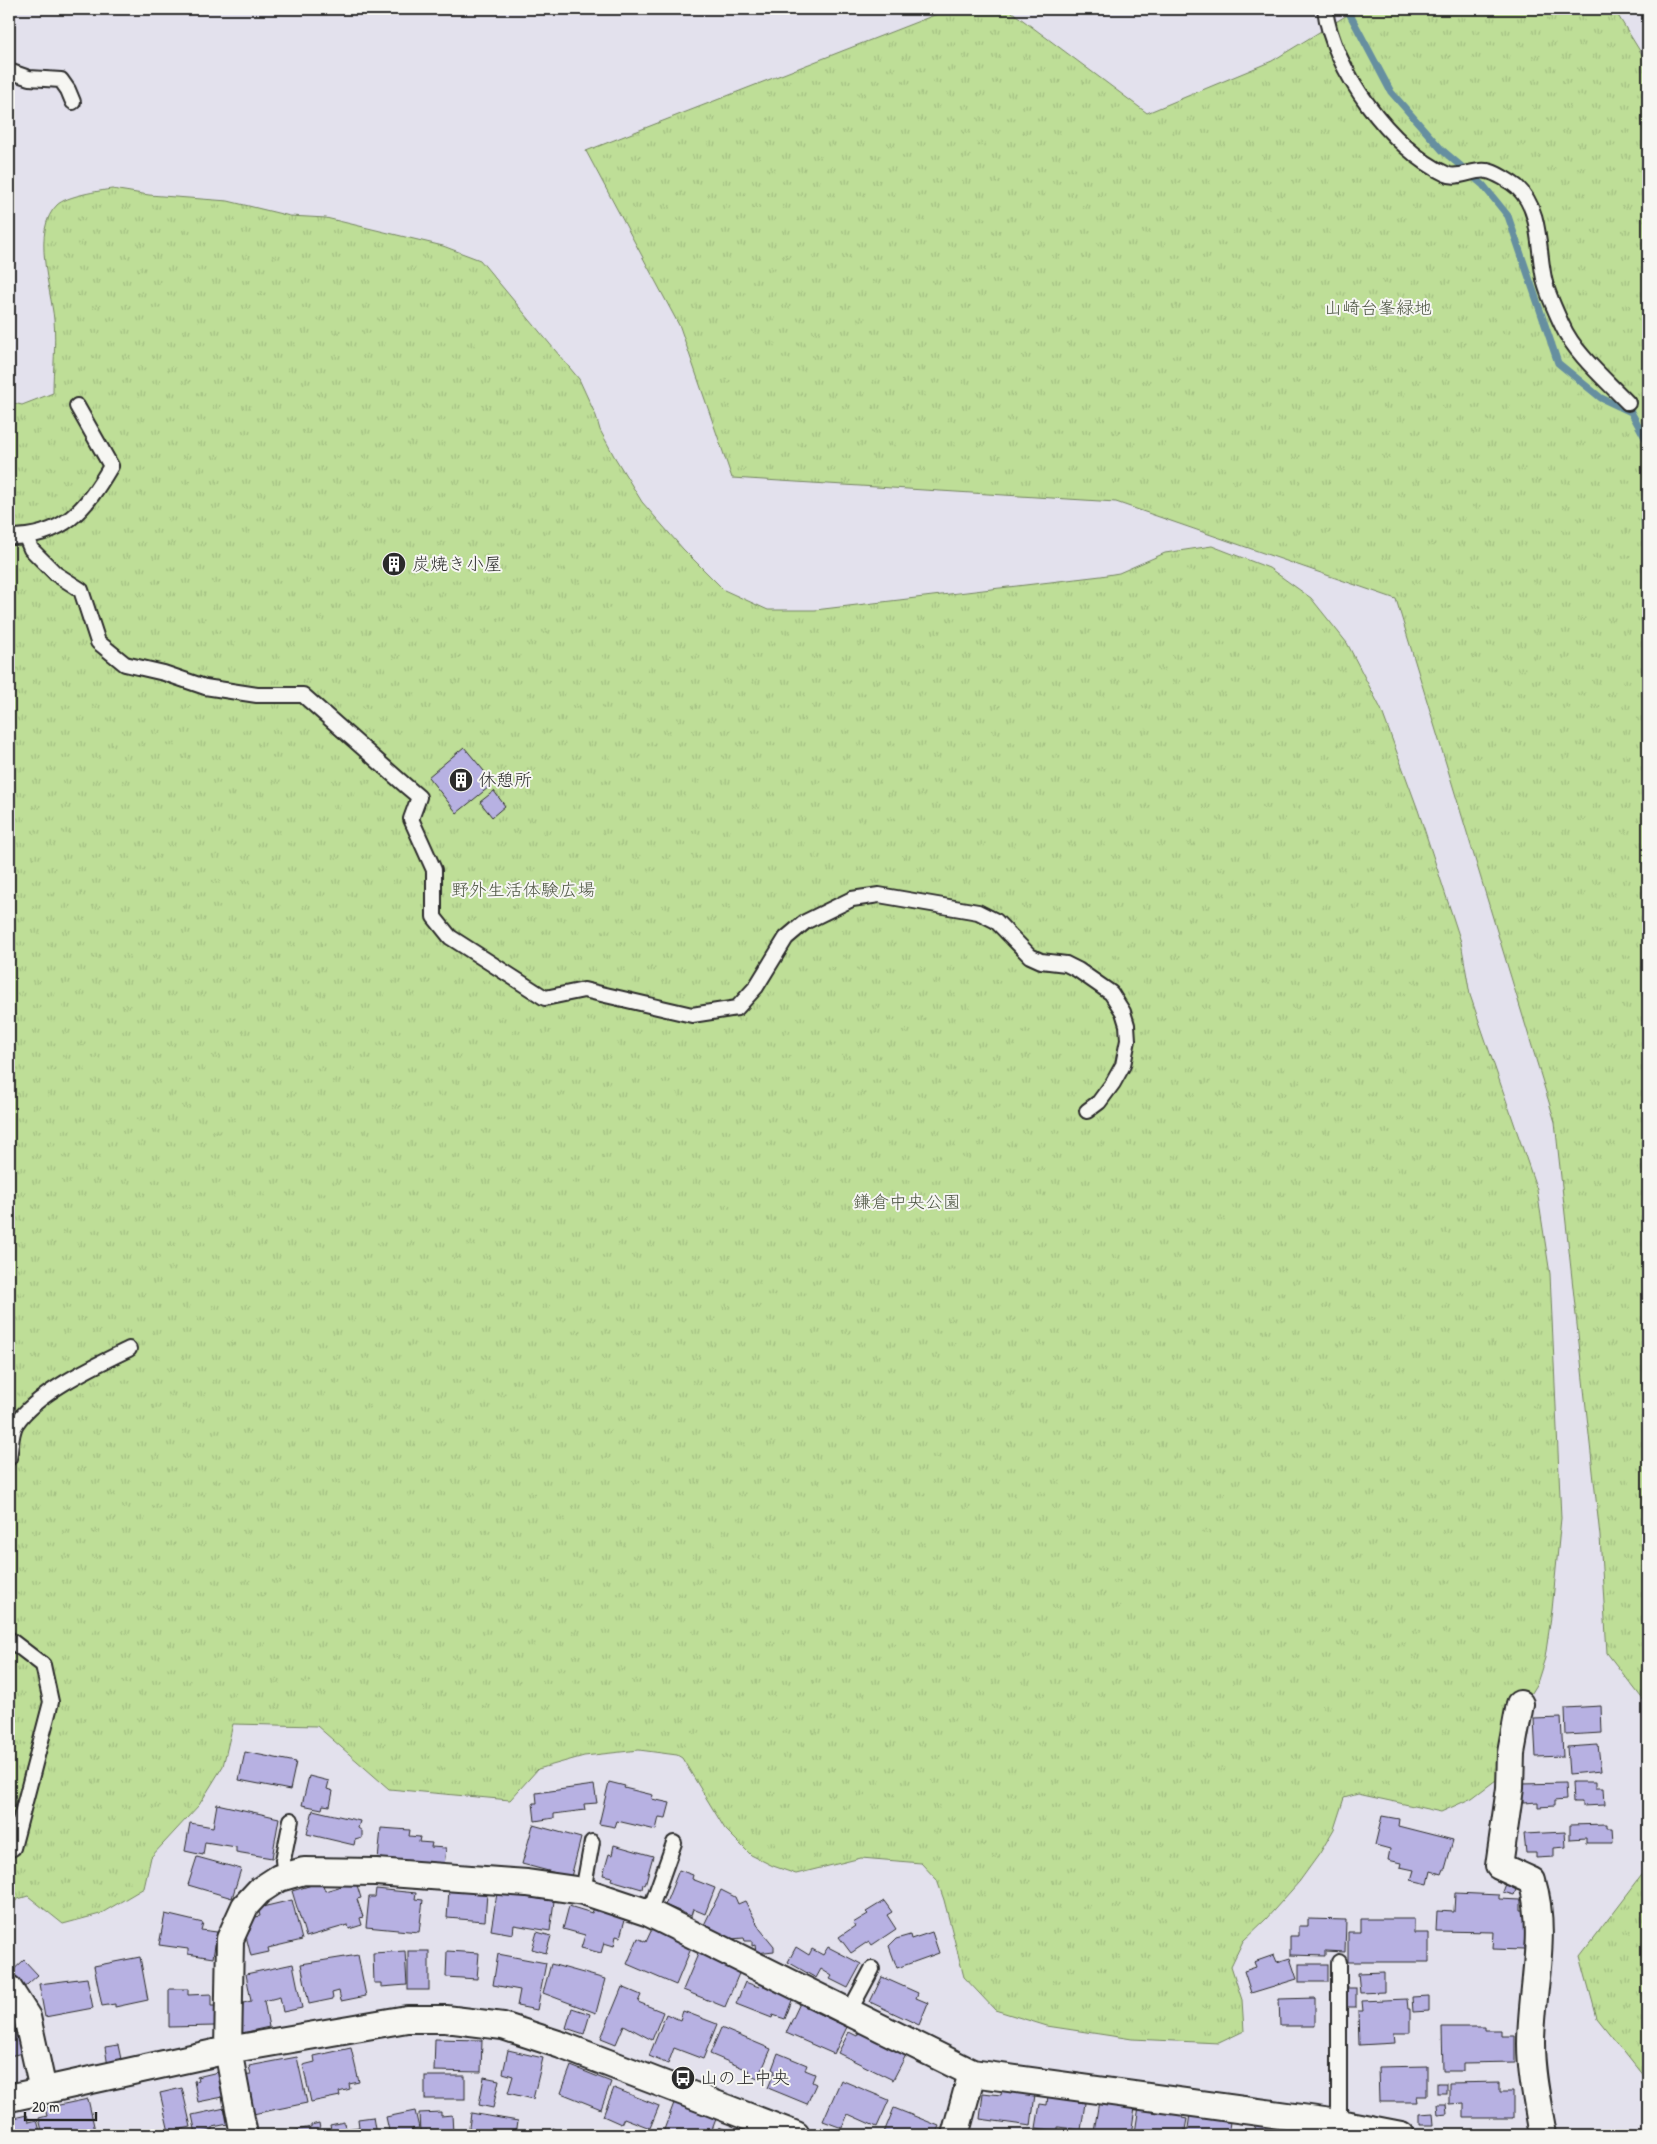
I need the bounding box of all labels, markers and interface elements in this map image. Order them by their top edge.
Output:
park label: 山崎台峯緑地 [1324,295,1432,320]
building icon: 炭焼き小屋 [381,551,407,577]
place label: 炭焼き小屋 [412,551,502,576]
building icon: 休憩所 [448,767,474,793]
place label: 休憩所 [478,767,532,792]
park label: 野外生活体験広場 [451,877,595,902]
park label: 鎌倉中央公園 [853,1189,961,1214]
bus stop icon: 山の上中央 [670,2065,696,2091]
place label: 山の上中央 [700,2065,790,2090]
scale bar [25,2089,96,2121]
text: 20 m [32,2096,59,2117]

